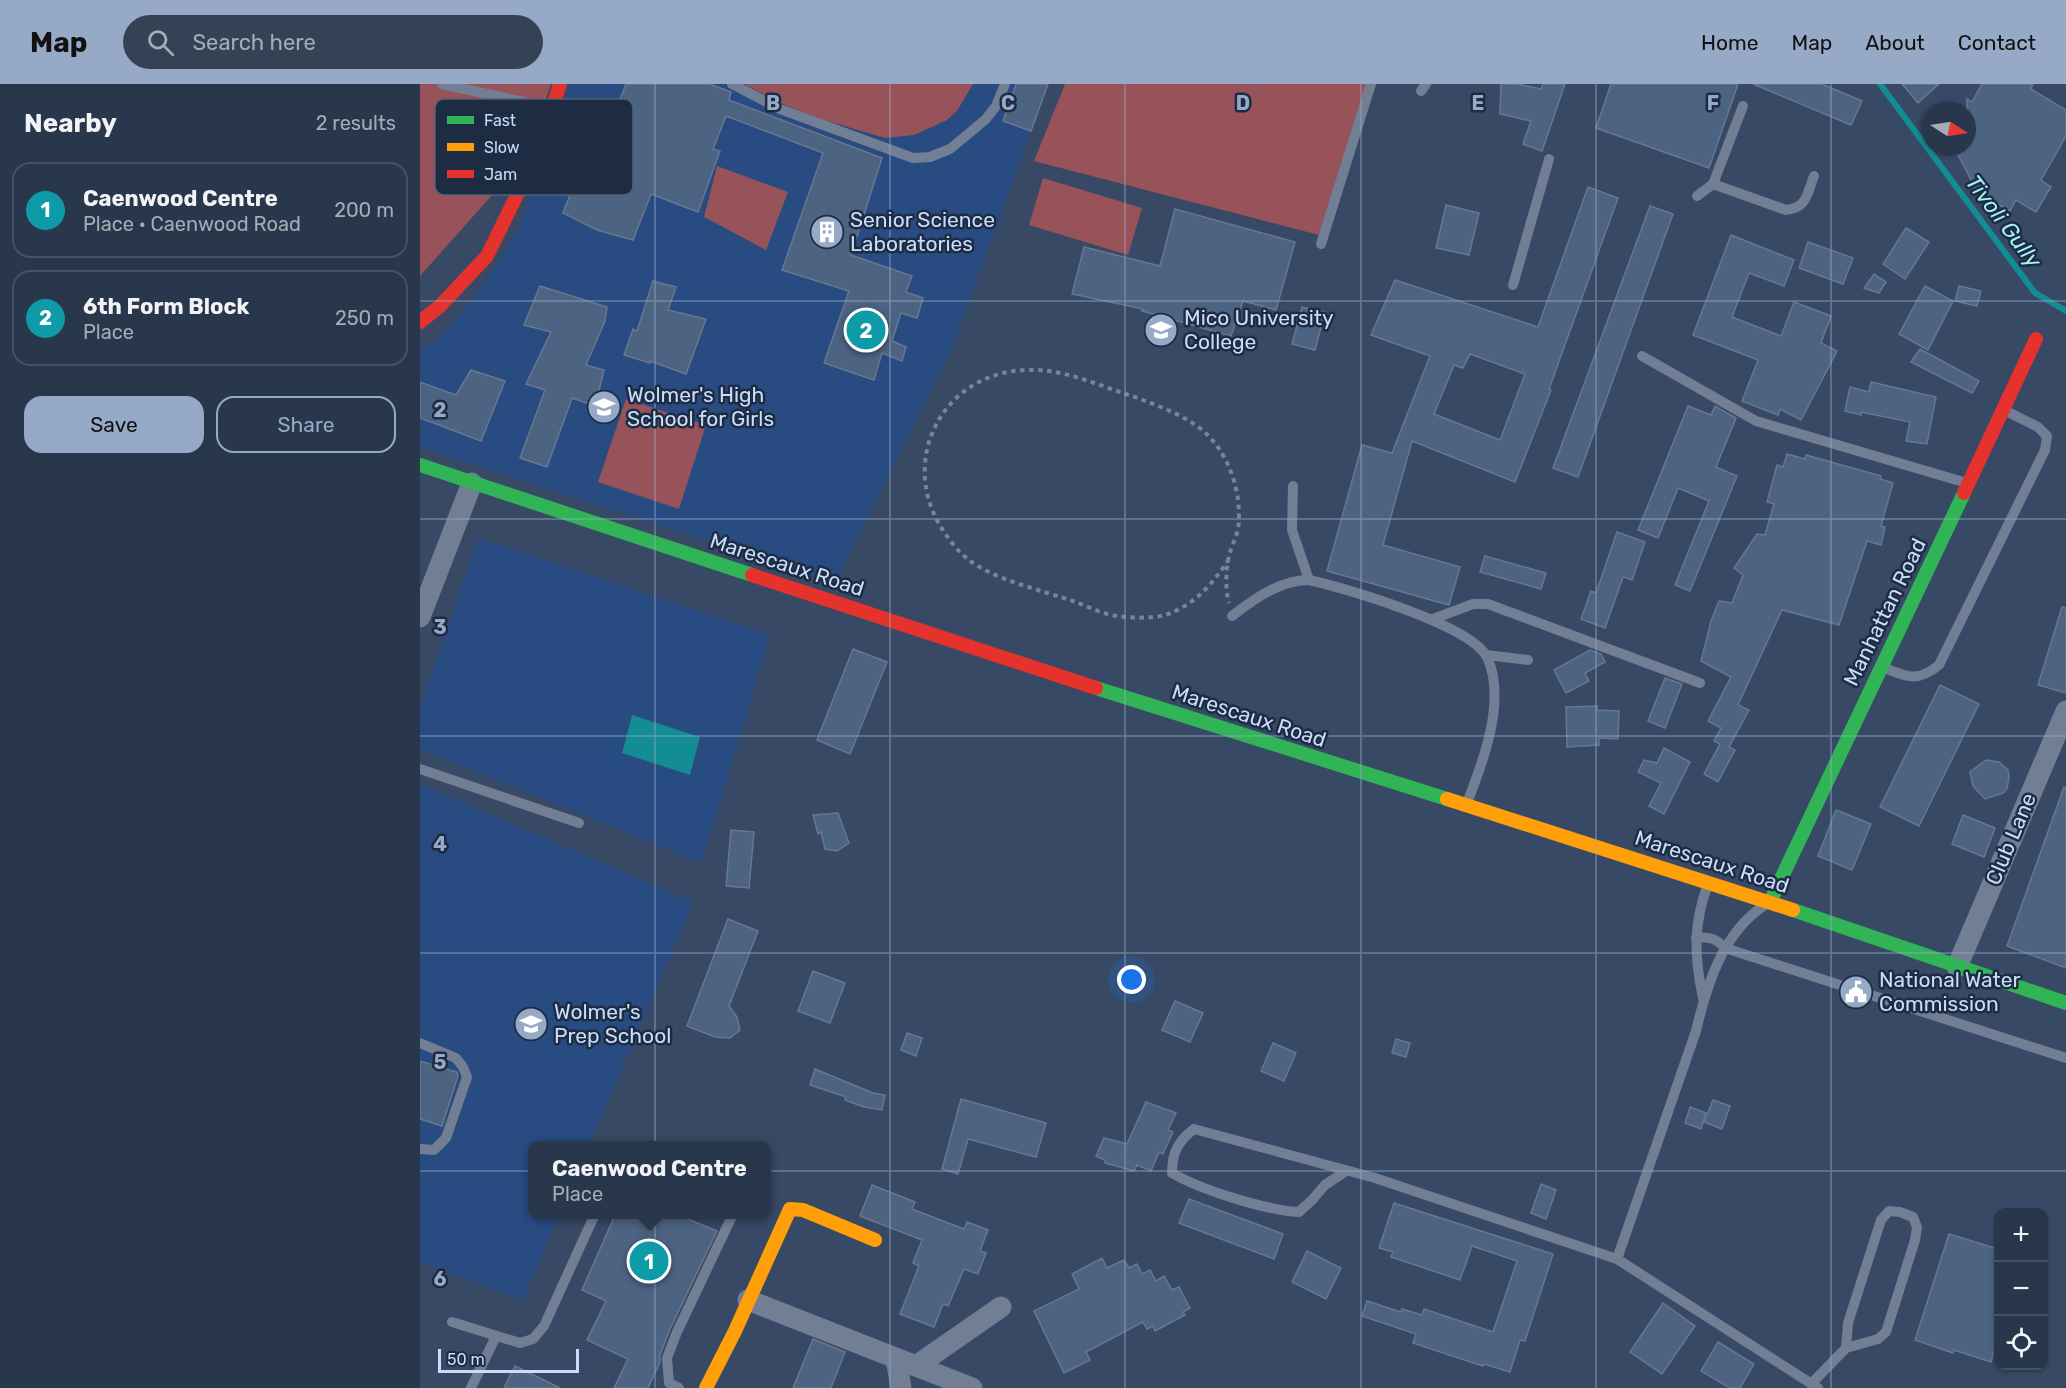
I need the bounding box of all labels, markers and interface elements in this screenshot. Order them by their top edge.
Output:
search box [123,15,543,69]
text: Map [30,26,87,59]
icon: search [144,26,177,59]
text: Search here [192,29,316,56]
text: Home [1701,30,1758,55]
text: Map [1791,30,1832,55]
text: About [1865,30,1925,55]
text: Contact [1958,30,2036,55]
text: B [766,91,780,115]
text: C [1001,91,1015,115]
text: D [1236,91,1250,115]
text: E [1472,91,1484,115]
text: F [1707,91,1719,115]
legend [435,99,633,195]
north arrow [1922,102,1976,156]
text: Nearby [24,108,117,139]
text: 2 results [316,111,396,135]
text: Fast [484,111,516,130]
text: Slow [484,138,520,157]
text: Jam [484,165,517,184]
water label: Tivoli Gully [1960,170,2048,274]
text: Caenwood Centre [83,185,278,212]
text: 1 [41,198,50,222]
text: 200 m [334,198,394,222]
place label: Senior Science Laboratories [850,207,995,256]
text: Place · Caenwood Road [83,212,301,236]
building icon: Senior Science Laboratories [809,214,845,250]
text: 6th Form Block [83,293,249,320]
place label: Mico University College [1184,305,1334,354]
text: 2 [39,306,52,330]
text: 250 m [335,306,394,330]
pin: 2 [846,308,886,352]
school or university icon: Mico University College [1143,312,1179,348]
text: Place [83,320,134,344]
place label: Wolmer's High School for Girls [627,382,774,431]
school or university icon: Wolmer's High School for Girls [586,389,622,425]
button: Save [24,396,204,453]
button: Share [216,396,396,453]
text: 2 [434,398,447,422]
street label: Marescaux Road [707,528,867,601]
street label: Manhattan Road [1838,534,1931,690]
text: 3 [433,615,447,639]
street label: Marescaux Road [1169,679,1329,752]
street label: Club Lane [1980,789,2041,888]
street label: Marescaux Road [1632,825,1792,898]
text: 4 [433,832,447,856]
your location [1117,965,1146,994]
place label: National Water Commission [1879,967,2020,1016]
public building icon: National Water Commission [1838,974,1874,1010]
place label: Wolmer's Prep School [554,999,671,1048]
school or university icon: Wolmer's Prep School [513,1006,549,1042]
text: 5 [434,1050,447,1074]
popup [528,1141,771,1219]
text: Caenwood Centre [552,1155,747,1182]
text: Place [552,1182,603,1206]
map controls [1994,1208,2048,1370]
button: + [1994,1208,2048,1262]
pin: 1 [630,1238,668,1284]
button: − [1994,1262,2048,1316]
text: 6 [433,1267,447,1291]
button: locate [1994,1316,2048,1370]
scale bar [438,1346,579,1374]
text: 50 m [447,1350,485,1369]

